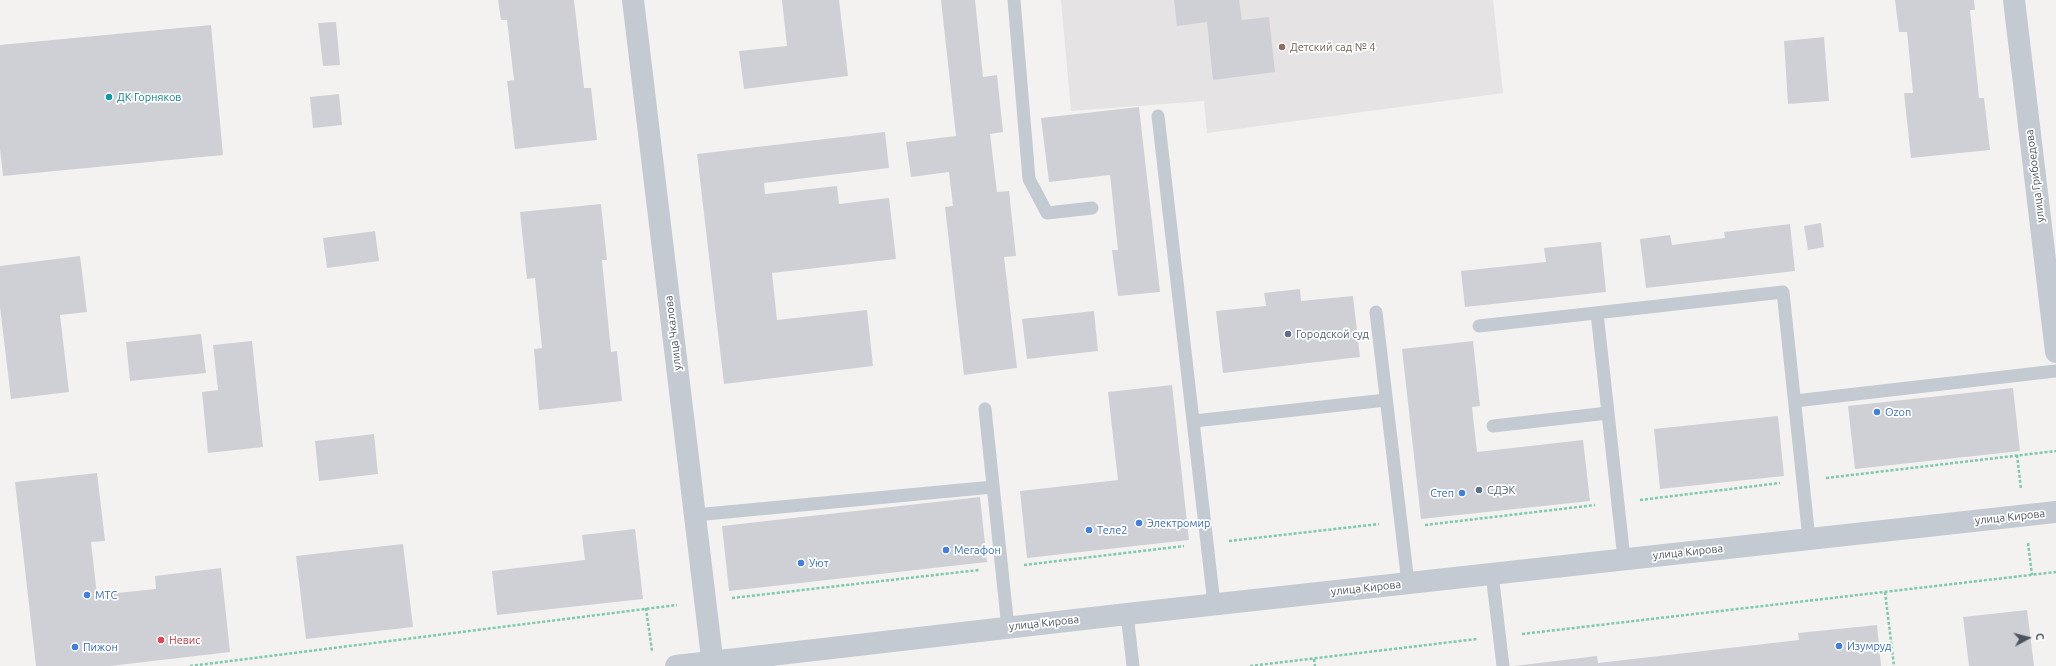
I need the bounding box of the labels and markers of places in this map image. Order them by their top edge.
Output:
place label: Детский сад № 4 [1290,40,1376,54]
marker: Детский сад № 4 [1277,42,1287,52]
place label: ДК Горняков [117,90,181,104]
marker: ДК Горняков [104,92,114,102]
place label: Городской суд [1296,327,1369,341]
marker: Городской суд [1283,329,1293,339]
place label: Ozon [1885,405,1911,419]
marker: Ozon [1872,407,1882,417]
place label: СДЭК [1487,483,1515,497]
marker: СДЭК [1474,485,1484,495]
place label: Степ [1430,486,1454,500]
marker: Степ [1457,488,1467,498]
place label: Электромир [1147,516,1210,530]
marker: Электромир [1134,518,1144,528]
place label: Теле2 [1097,523,1127,537]
marker: Теле2 [1084,525,1094,535]
place label: Мегафон [954,543,1001,557]
marker: Мегафон [941,545,951,555]
place label: Уют [809,556,829,570]
marker: Уют [796,558,806,568]
place label: МТС [95,588,117,602]
marker: МТС [82,590,92,600]
place label: Невис [169,633,200,647]
marker: Невис [156,635,166,645]
place label: Изумруд [1847,639,1891,653]
place label: Пижон [83,640,118,654]
marker: Изумруд [1834,641,1844,651]
marker: Пижон [70,642,80,652]

